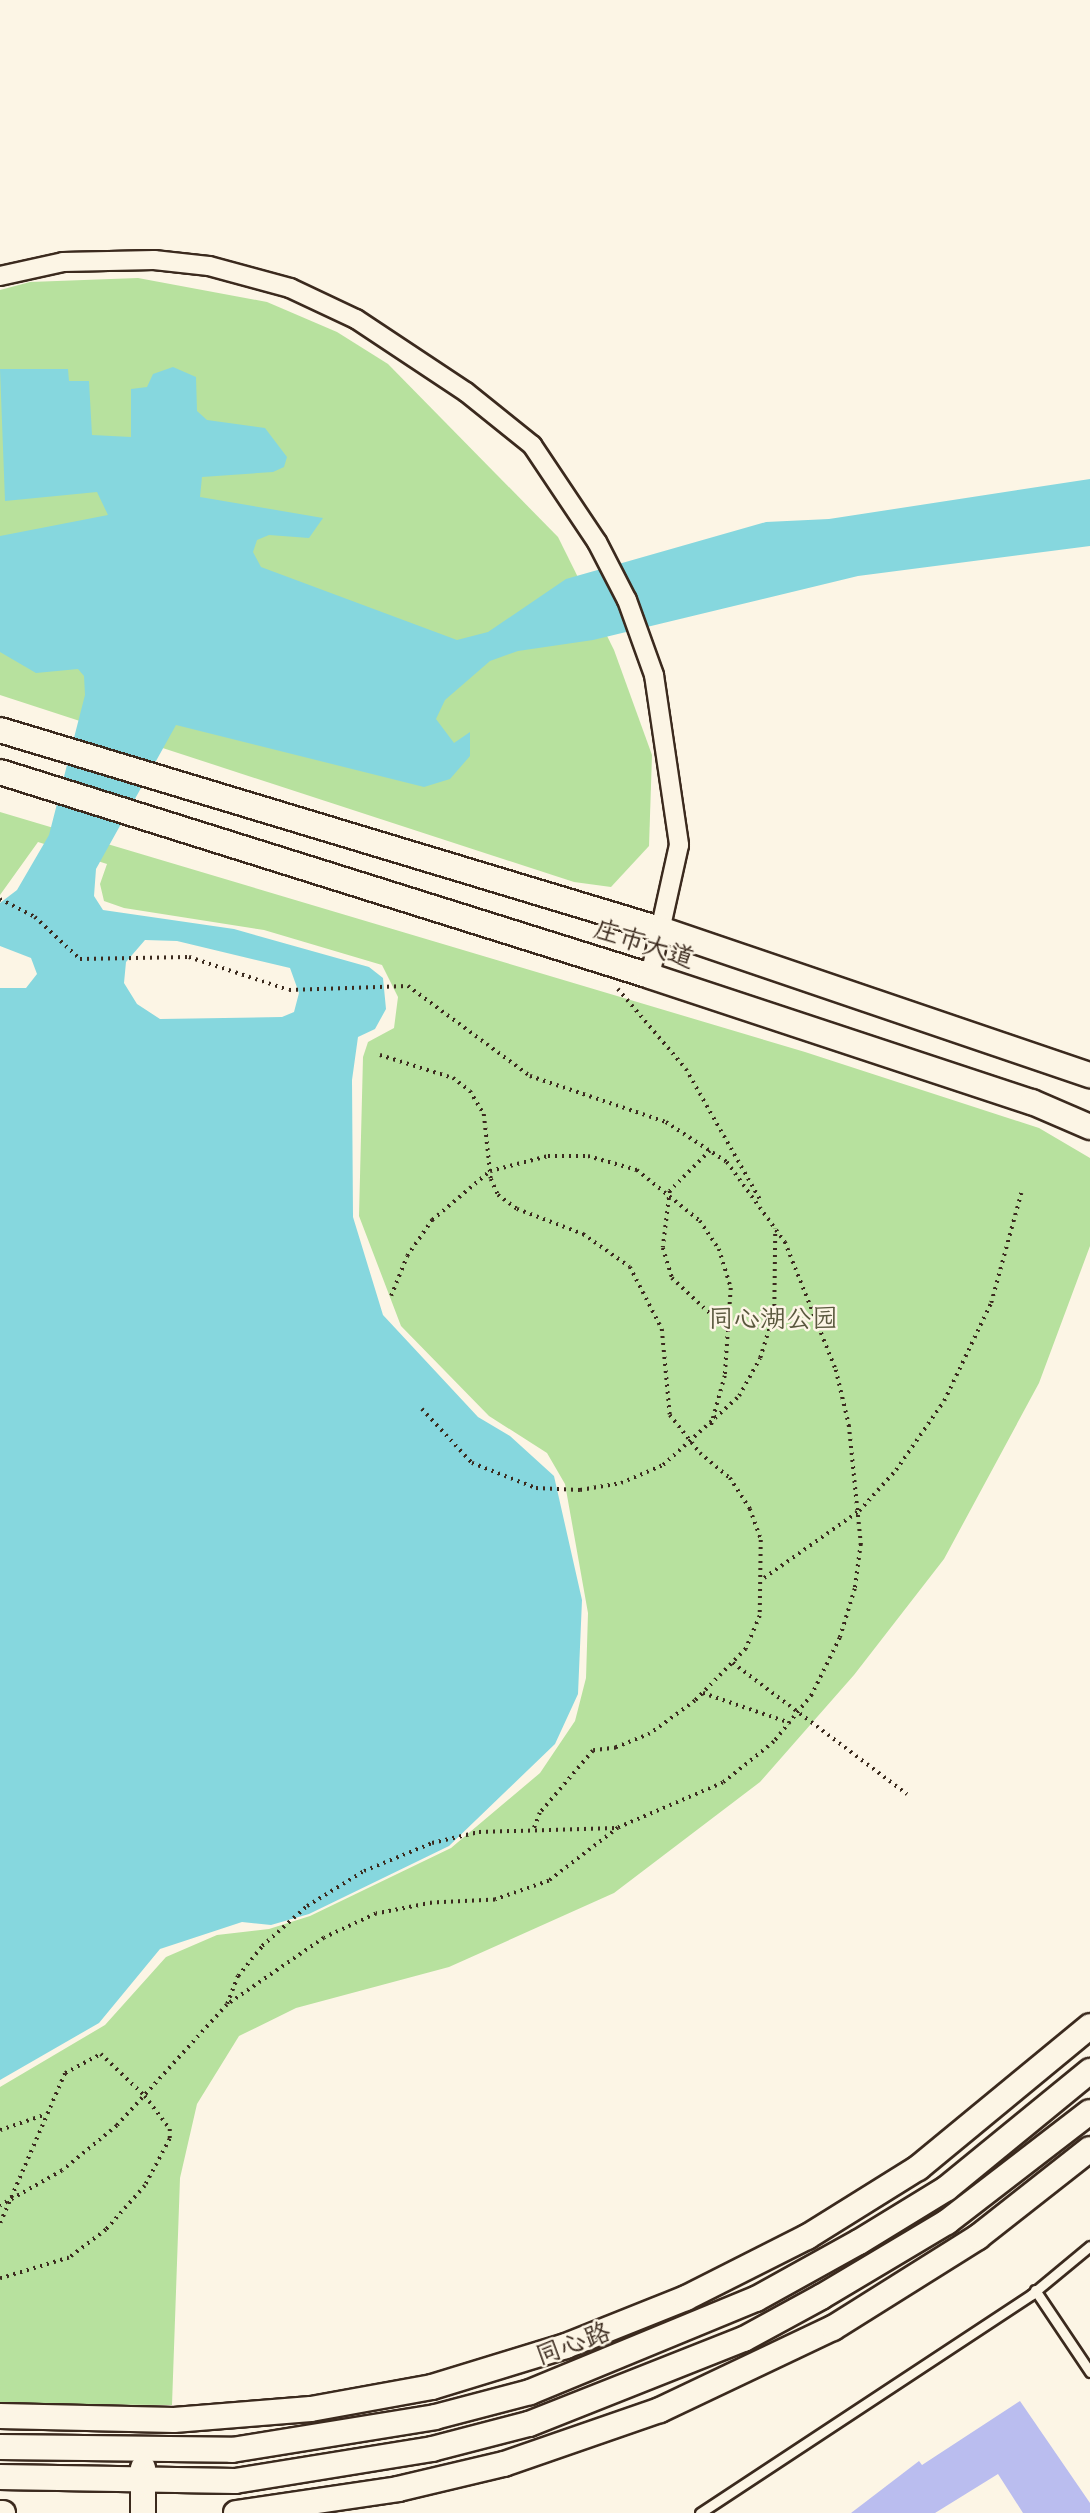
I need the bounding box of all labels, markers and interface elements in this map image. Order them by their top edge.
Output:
street label: 庄市大道 [590,913,698,975]
park label: 同心湖公园 [708,1303,838,1335]
street label: 同心路 [531,2316,615,2372]

